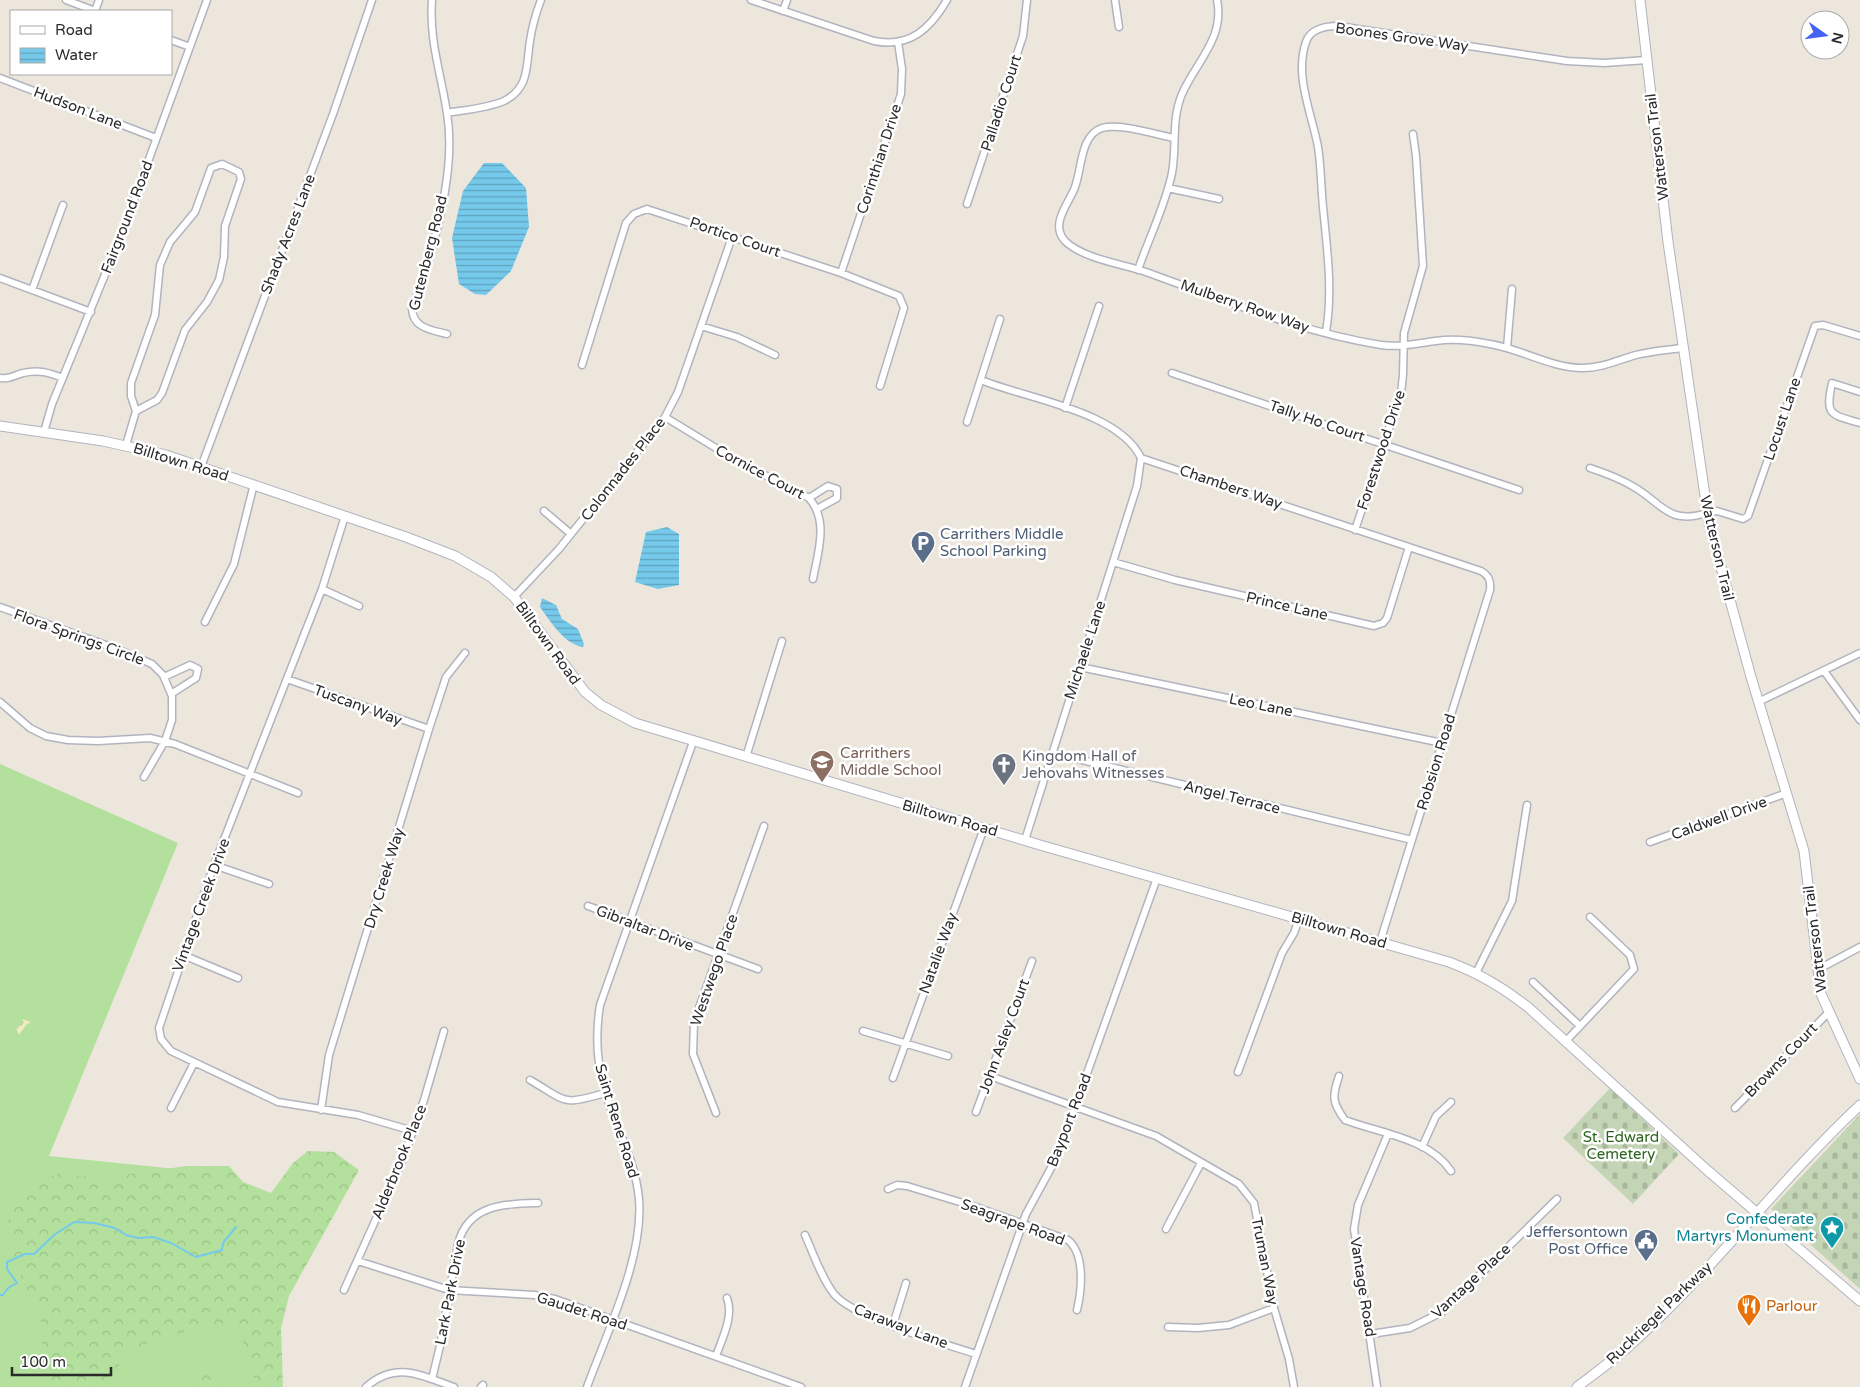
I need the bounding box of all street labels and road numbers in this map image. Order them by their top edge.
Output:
street label: Boones Grove Way [1334,19,1470,55]
street label: Palladio Court [977,52,1025,153]
street label: Hudson Lane [31,83,125,133]
street label: Watterson Trail [1642,92,1672,202]
street label: Corinthian Drive [853,102,905,216]
street label: Fairground Road [97,158,157,276]
street label: Shady Acres Lane [257,172,319,296]
street label: Gutenberg Road [405,193,451,313]
street label: Portico Court [687,213,783,261]
street label: Mulberry Row Way [1178,276,1312,336]
street label: Locust Lane [1759,375,1805,463]
street label: Forestwood Drive [1353,388,1409,512]
street label: Tally Ho Court [1267,396,1367,446]
street label: Colonnades Place [577,414,669,524]
street label: Billtown Road [131,439,231,485]
street label: Cornice Court [712,441,808,503]
street label: Chambers Way [1177,461,1285,513]
street label: Watterson Trail [1696,494,1738,602]
street label: Prince Lane [1244,588,1330,624]
street label: Billtown Road [512,598,584,688]
street label: Michaele Lane [1061,598,1109,702]
street label: Flora Springs Circle [11,605,147,669]
street label: Tuscany Way [311,681,405,729]
street label: Leo Lane [1227,689,1295,721]
street label: Robsion Road [1413,712,1459,812]
street label: Angel Terrace [1182,776,1282,818]
street label: Caldwell Drive [1669,792,1769,844]
street label: Billtown Road [900,796,1000,840]
street label: Dry Creek Way [360,825,408,931]
street label: Vintage Creek Drive [168,836,234,974]
street label: Watterson Trail [1800,884,1830,994]
street label: Gibraltar Drive [594,901,696,955]
street label: Billtown Road [1289,908,1389,952]
street label: Natalie Way [915,910,961,996]
street label: Westwego Place [686,912,742,1028]
street label: John Asley Court [975,976,1033,1096]
street label: Browns Court [1741,1019,1821,1101]
street label: Saint Rene Road [591,1062,643,1180]
street label: Bayport Road [1043,1071,1095,1169]
street label: Alderbrook Place [368,1102,430,1222]
street label: Seagrape Road [959,1195,1067,1249]
street label: Truman Way [1248,1215,1282,1307]
street label: Vantage Road [1346,1236,1380,1338]
street label: Lark Park Drive [431,1237,469,1347]
street label: Vantage Place [1428,1240,1514,1322]
street label: Ruckriegel Parkway [1602,1258,1716,1368]
street label: Gaudet Road [534,1288,630,1334]
street label: Caraway Lane [851,1300,951,1352]

